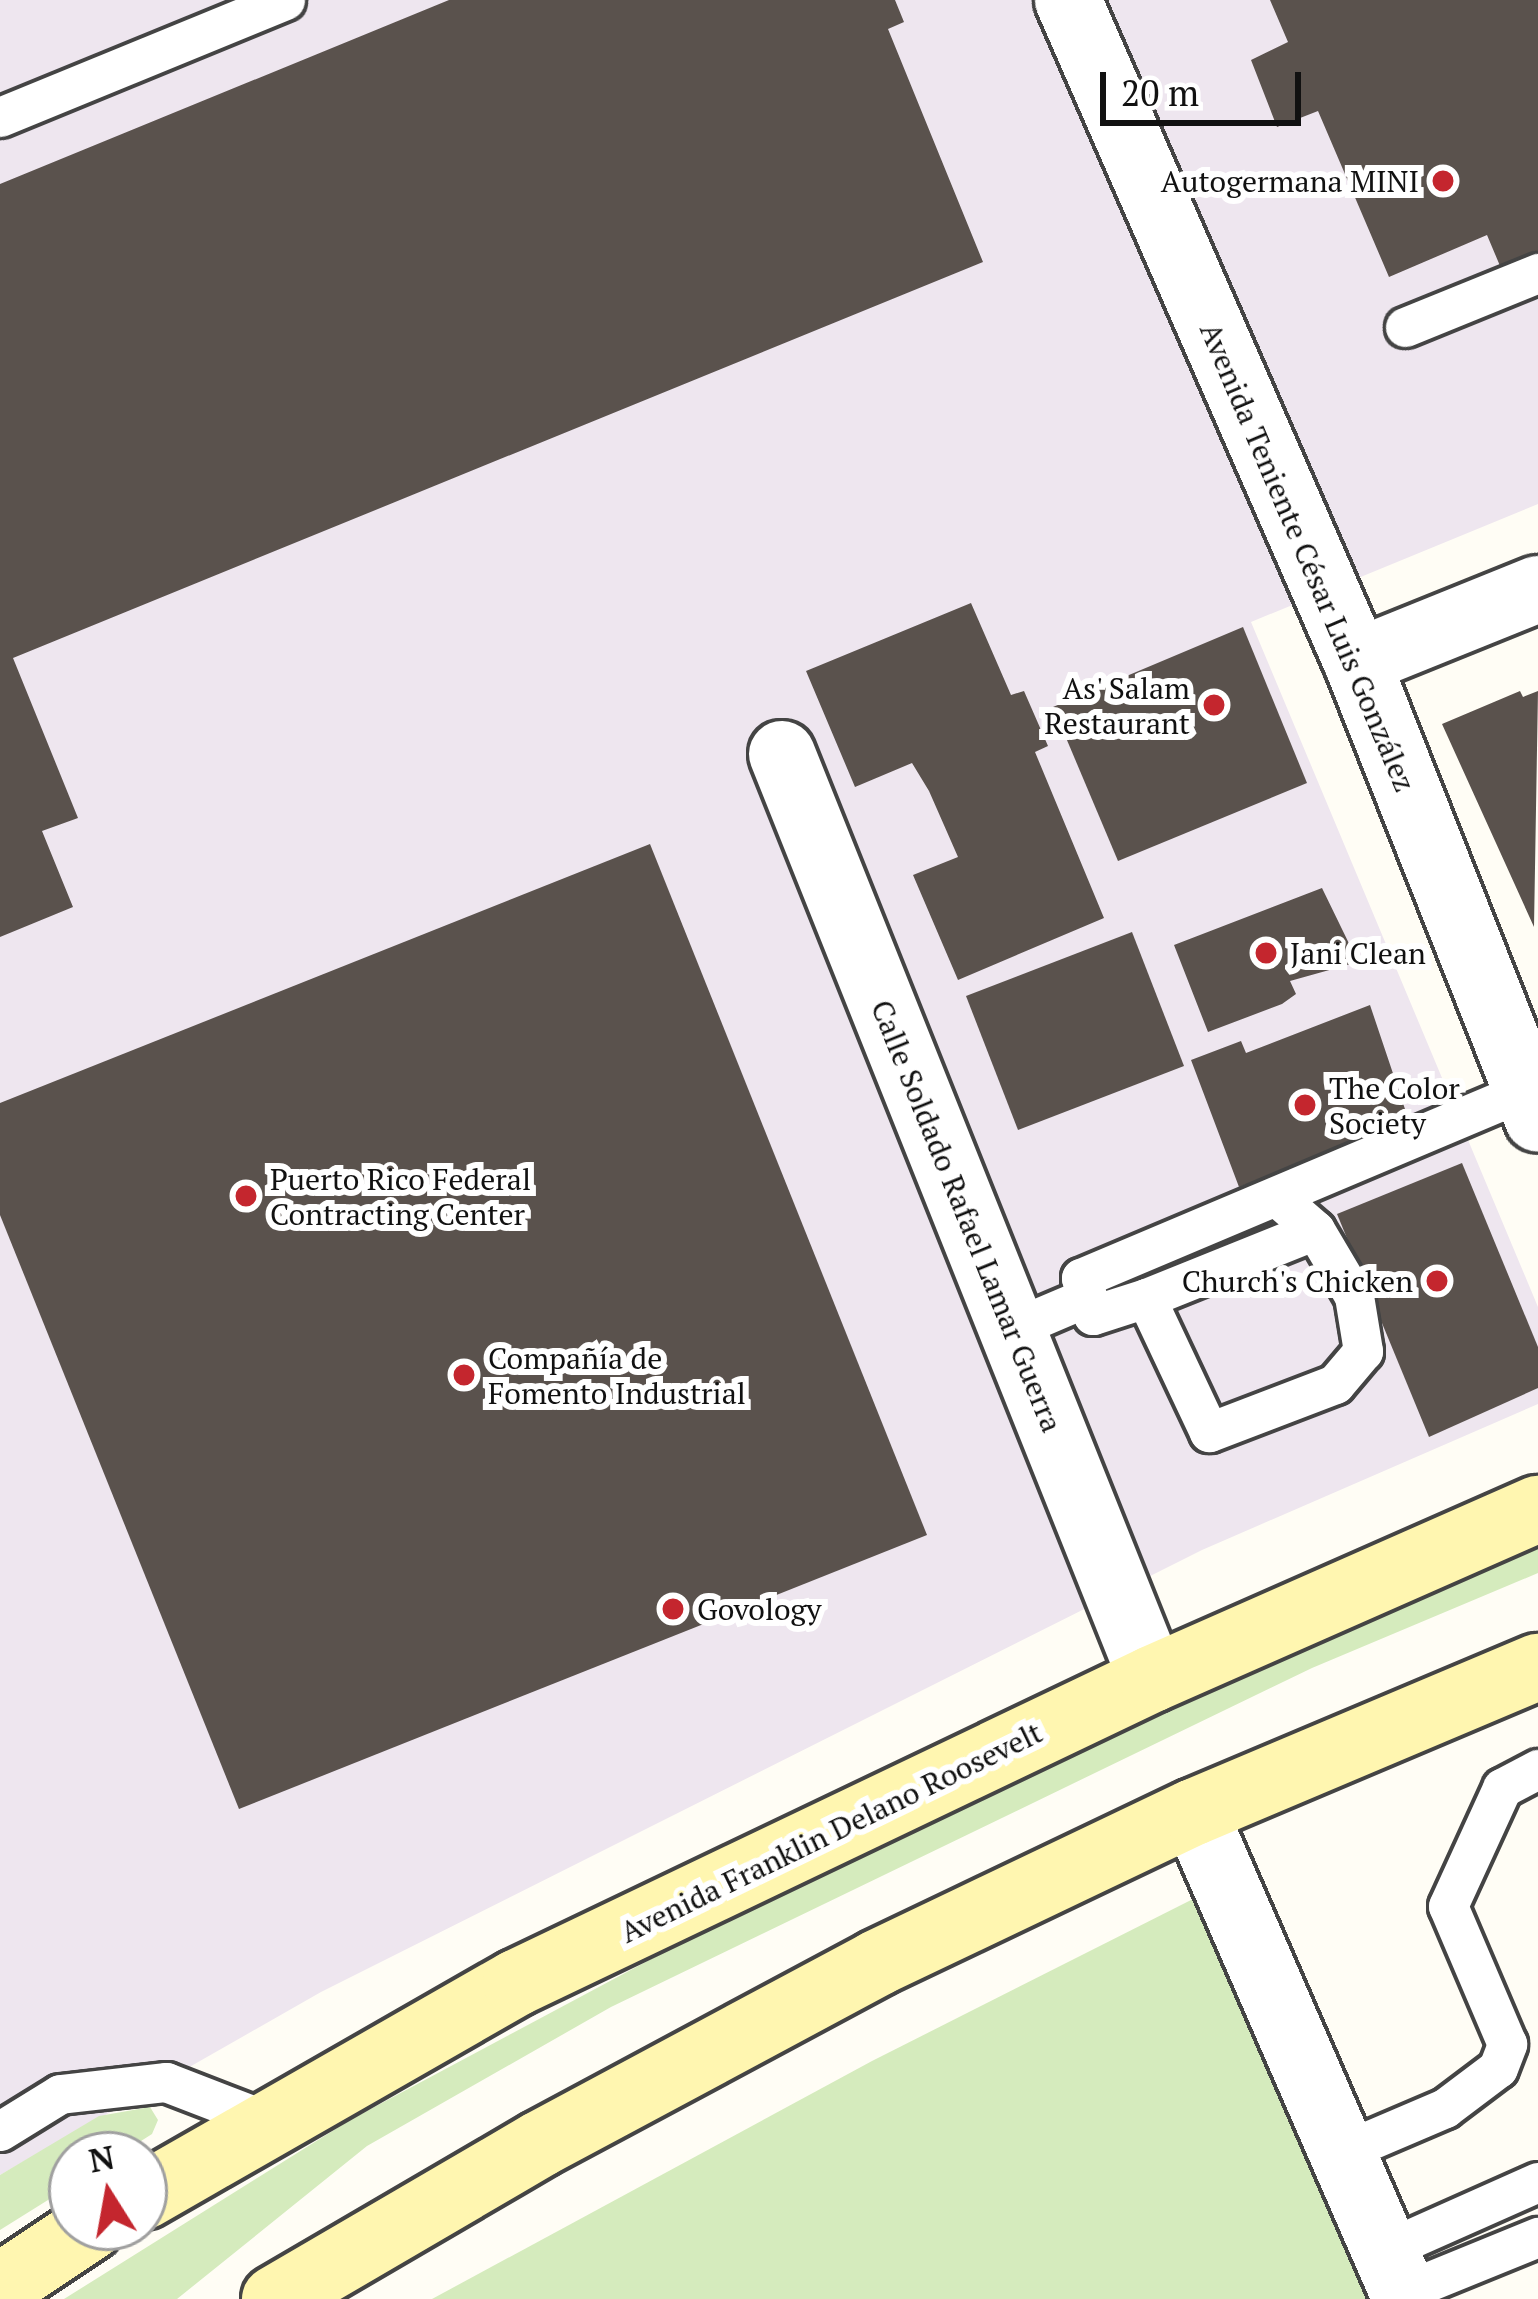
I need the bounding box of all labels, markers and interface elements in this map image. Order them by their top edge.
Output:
scale bar [1106,48,1307,122]
text: 20 m [1121,69,1199,116]
place label: Autogermana MINI [1161,163,1419,199]
marker: Autogermana MINI [1430,168,1456,194]
street label: Avenida Teniente César Luis González [1193,317,1423,797]
place label: As' Salam Restaurant [1044,670,1190,740]
marker: As' Salam Restaurant [1201,692,1227,718]
place label: Jani Clean [1290,935,1426,971]
marker: Jani Clean [1253,940,1279,966]
street label: Calle Soldado Rafael Lamar Guerra [864,995,1070,1437]
place label: The Color Society [1329,1070,1460,1140]
marker: The Color Society [1292,1092,1318,1118]
place label: Puerto Rico Federal Contracting Center [270,1161,531,1232]
marker: Puerto Rico Federal Contracting Center [233,1183,259,1209]
place label: Church's Chicken [1182,1263,1413,1299]
marker: Church's Chicken [1424,1268,1450,1294]
place label: Compañía de Fomento Industrial [488,1340,746,1410]
marker: Compañía de Fomento Industrial [451,1362,477,1388]
place label: Govology [697,1591,821,1627]
marker: Govology [660,1596,686,1622]
street label: Avenida Franklin Delano Roosevelt [614,1714,1048,1950]
north arrow [48,2131,168,2251]
text: N [85,2135,118,2182]

